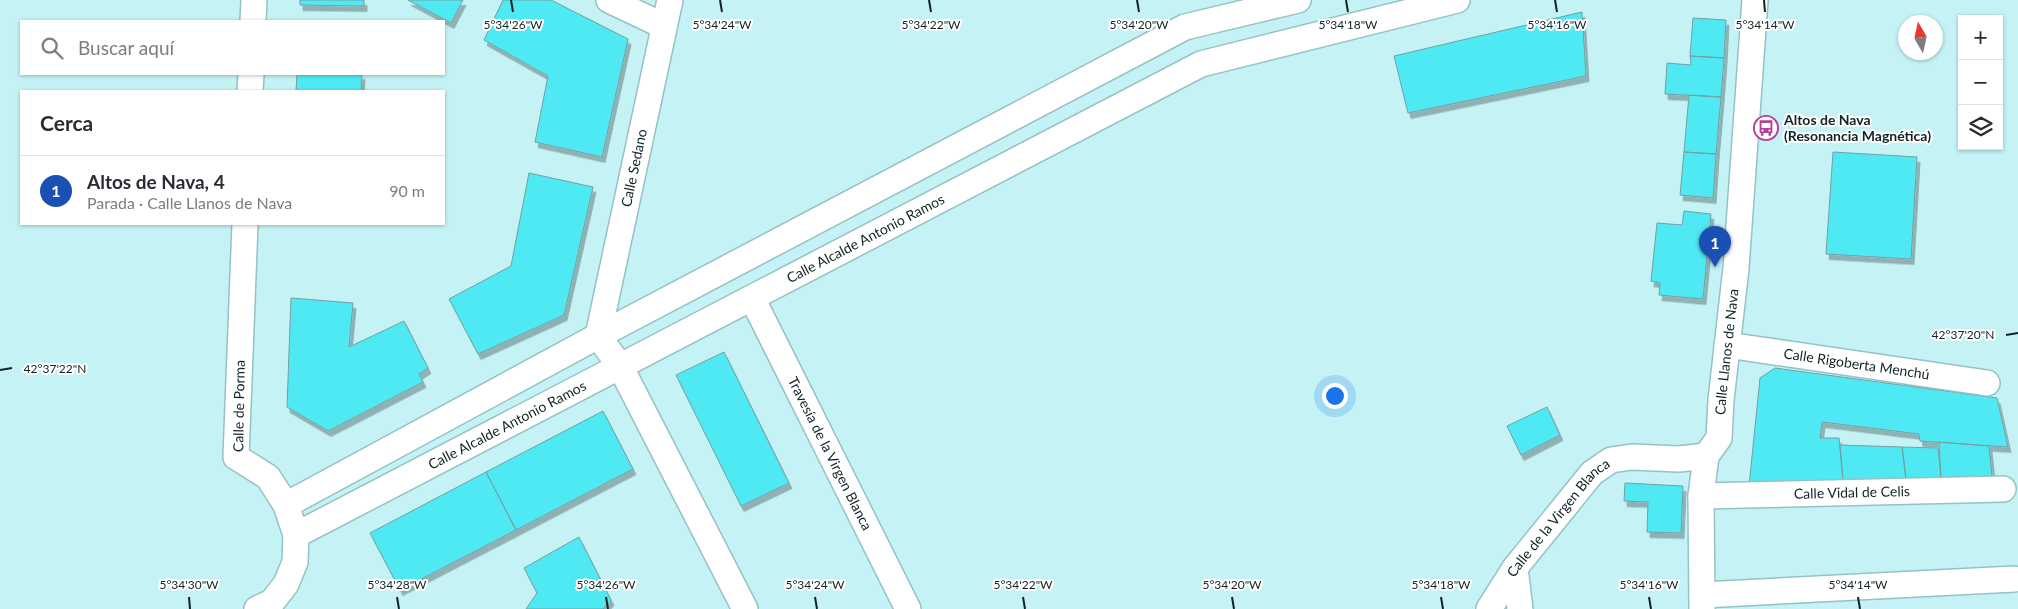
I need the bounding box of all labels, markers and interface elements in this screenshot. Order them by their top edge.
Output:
north arrow [1898,15,1943,60]
map controls [1958,15,2003,150]
button: + [1958,15,2003,60]
text: 5°34'26"W [483,17,543,32]
text: 5°34'24"W [692,17,752,32]
text: 5°34'22"W [901,17,961,32]
text: 5°34'20"W [1109,17,1169,32]
text: 5°34'18"W [1318,17,1378,32]
text: 5°34'16"W [1527,17,1587,32]
text: 5°34'14"W [1735,17,1795,32]
search box [20,20,445,75]
icon: search [38,34,66,62]
text: Buscar aquí [78,36,174,59]
button: − [1958,60,2003,105]
button: layers [1958,105,2003,150]
text: Cerca [40,110,93,135]
place label: Altos de Nava (Resonancia Magnética) [1783,111,1931,144]
bus stop icon: Altos de Nava (Resonancia Magnética) [1753,115,1779,141]
street label: Calle Sedano [617,127,650,208]
text: Altos de Nava, 4 [87,170,225,193]
text: 1 [51,181,61,200]
text: 90 m [389,181,425,200]
street label: Calle Alcalde Antonio Ramos [783,190,947,286]
text: Parada · Calle Llanos de Nava [87,193,292,212]
pin: 1 [1699,226,1731,267]
street label: Calle Llanos de Nava [1711,288,1742,415]
text: 42°37'20"N [1932,327,1994,342]
street label: Calle Rigoberta Menchú [1783,344,1931,383]
street label: Calle de Porma [229,360,248,452]
text: 42°37'22"N [24,361,86,376]
street label: Travesía de la Virgen Blanca [785,374,876,533]
street label: Calle Alcalde Antonio Ramos [425,377,589,473]
your location [1322,383,1348,409]
street label: Calle de la Virgen Blanca [1503,455,1613,580]
street label: Calle Vidal de Celis [1794,482,1910,502]
text: 5°34'30"W [159,577,219,592]
text: 5°34'28"W [367,577,427,592]
text: 5°34'26"W [576,577,636,592]
text: 5°34'24"W [785,577,845,592]
text: 5°34'22"W [993,577,1053,592]
text: 5°34'20"W [1202,577,1262,592]
text: 5°34'18"W [1411,577,1471,592]
text: 5°34'16"W [1619,577,1679,592]
text: 5°34'14"W [1828,577,1888,592]

